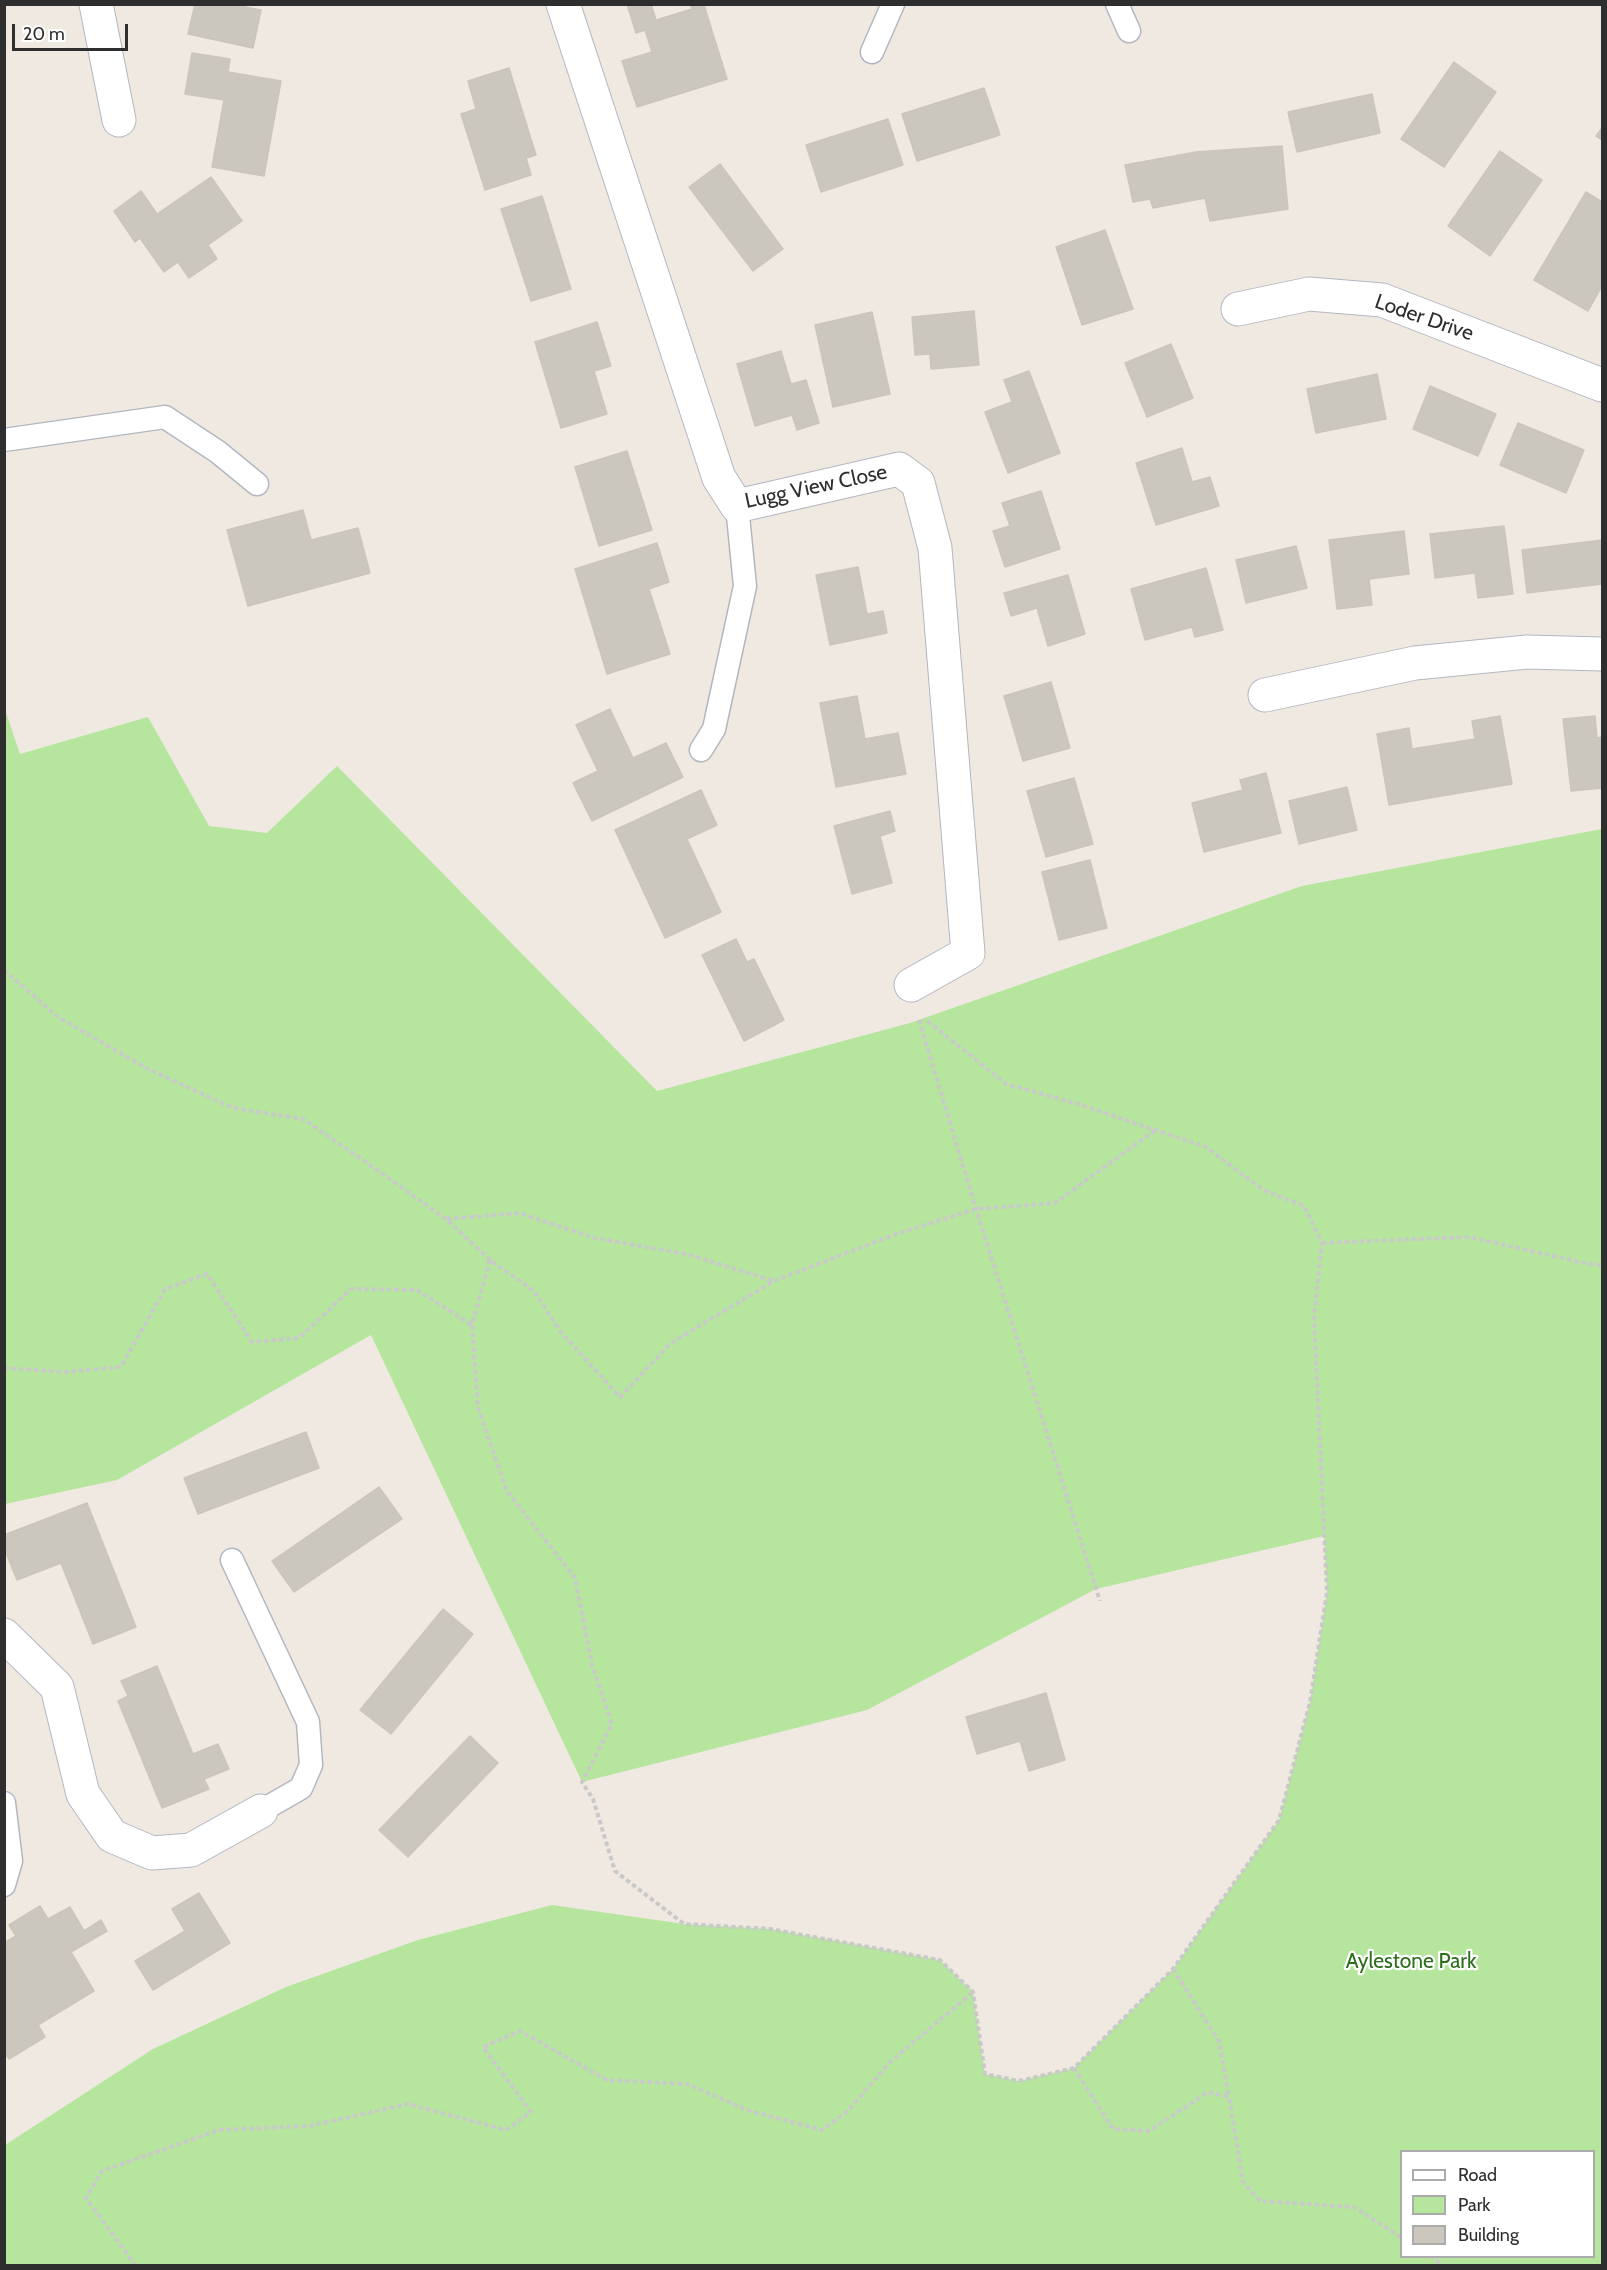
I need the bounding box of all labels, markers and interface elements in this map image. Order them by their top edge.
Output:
scale bar [15,12,130,50]
text: 20 m [23,23,65,45]
street label: Loder Drive [1371,289,1477,347]
street label: Lugg View Close [743,460,889,514]
park label: Aylestone Park [1346,1949,1476,1975]
legend [1400,2150,1595,2258]
text: Road [1458,2164,1497,2186]
text: Park [1458,2194,1490,2216]
text: Building [1458,2224,1519,2246]

